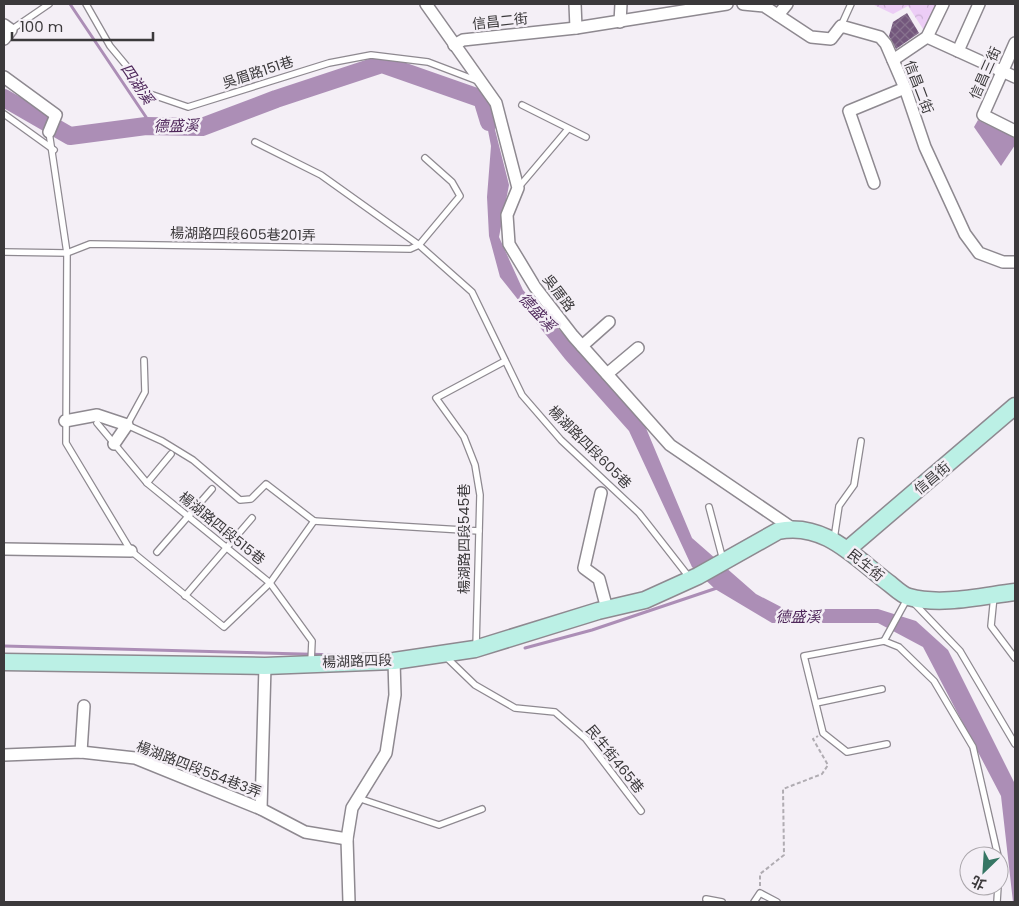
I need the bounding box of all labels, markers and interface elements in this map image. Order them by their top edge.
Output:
street label: 信昌二街 [471,8,529,34]
scale bar [12,10,154,42]
text: 100 m [20,16,63,37]
street label: 信昌三街 [964,43,1006,103]
street label: 吳眉路151巷 [220,51,296,93]
street label: 信昌二街 [900,57,938,117]
water label: 四湖溪 [116,59,160,110]
water label: 德盛溪 [153,115,201,136]
street label: 楊湖路四段605巷201弄 [170,223,316,245]
street label: 吳厝路 [538,270,580,316]
water label: 德盛溪 [514,288,562,337]
street label: 楊湖路四段605巷 [544,401,636,493]
street label: 信昌街 [909,457,955,499]
street label: 楊湖路四段545巷 [454,484,474,594]
street label: 楊湖路四段515巷 [174,487,270,569]
street label: 民生街 [843,544,889,586]
water label: 德盛溪 [775,606,822,627]
street label: 楊湖路四段 [322,650,392,672]
street label: 民生街465巷 [581,721,649,797]
street label: 楊湖路四段554巷3弄 [134,736,264,802]
north arrow [959,846,1009,896]
text: 北 [968,871,989,895]

